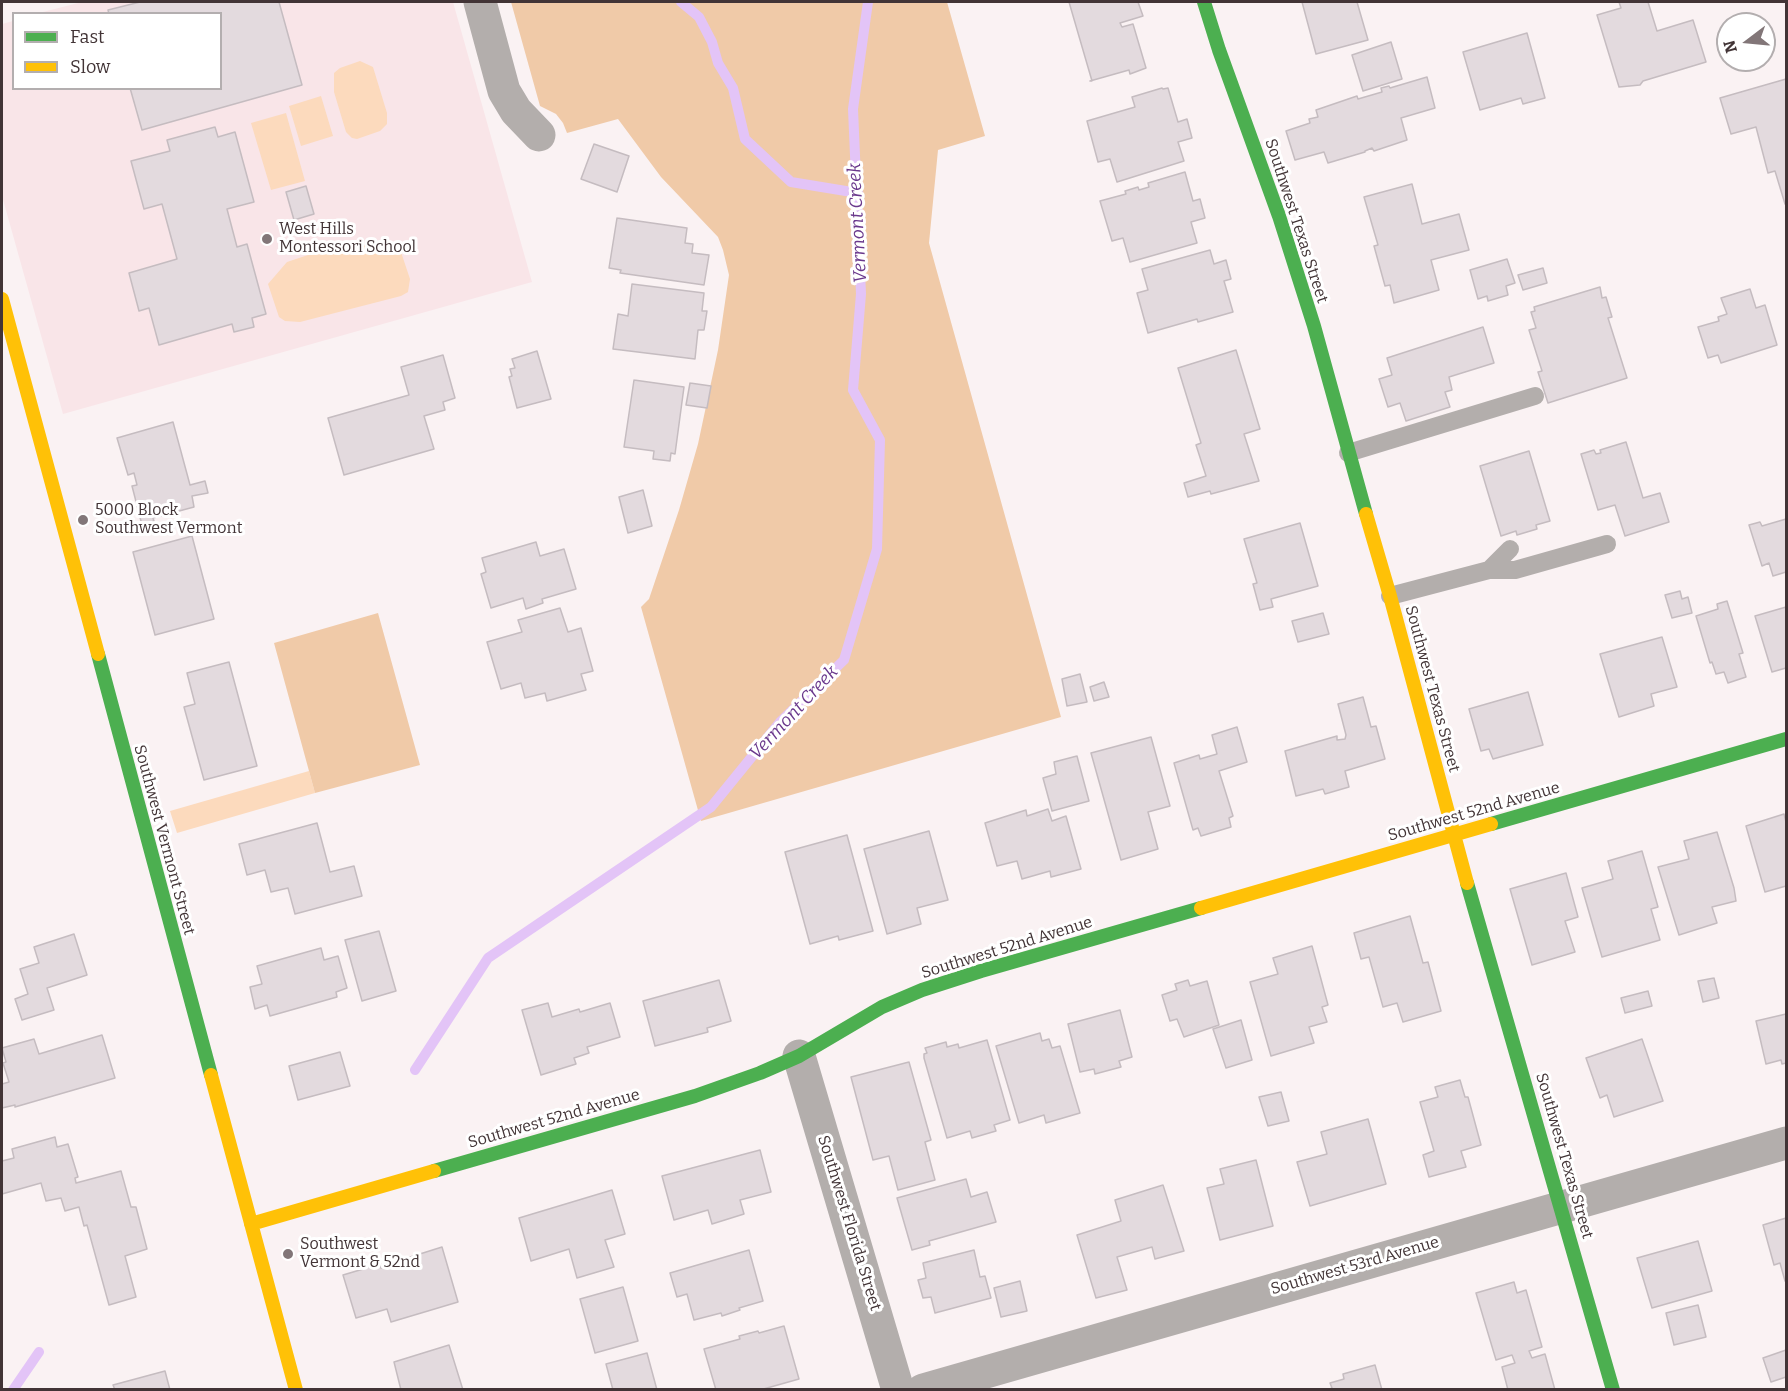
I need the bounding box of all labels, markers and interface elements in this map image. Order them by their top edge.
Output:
legend [12,12,222,90]
north arrow [1716,12,1776,72]
text: Fast [70,26,105,48]
text: N [1719,38,1741,55]
text: Slow [70,56,110,78]
street label: Southwest Texas Street [1260,136,1332,306]
water label: Vermont Creek [844,162,872,284]
place label: West Hills Montessori School [279,220,416,258]
marker: West Hills Montessori School [260,232,274,246]
place label: 5000 Block Southwest Vermont [95,501,242,539]
marker: 5000 Block Southwest Vermont [76,513,90,527]
street label: Southwest Texas Street [1401,604,1463,774]
water label: Vermont Creek [745,662,843,764]
street label: Southwest Vermont Street [129,743,199,937]
street label: Southwest 52nd Avenue [1386,778,1562,846]
street label: Southwest 52nd Avenue [919,913,1095,983]
street label: Southwest Texas Street [1531,1071,1597,1241]
street label: Southwest 52nd Avenue [466,1085,642,1153]
street label: Southwest Florida Street [813,1133,885,1313]
street label: Southwest 53rd Avenue [1269,1233,1441,1299]
place label: Southwest Vermont & 52nd [300,1235,420,1273]
marker: Southwest Vermont & 52nd [281,1247,295,1261]

